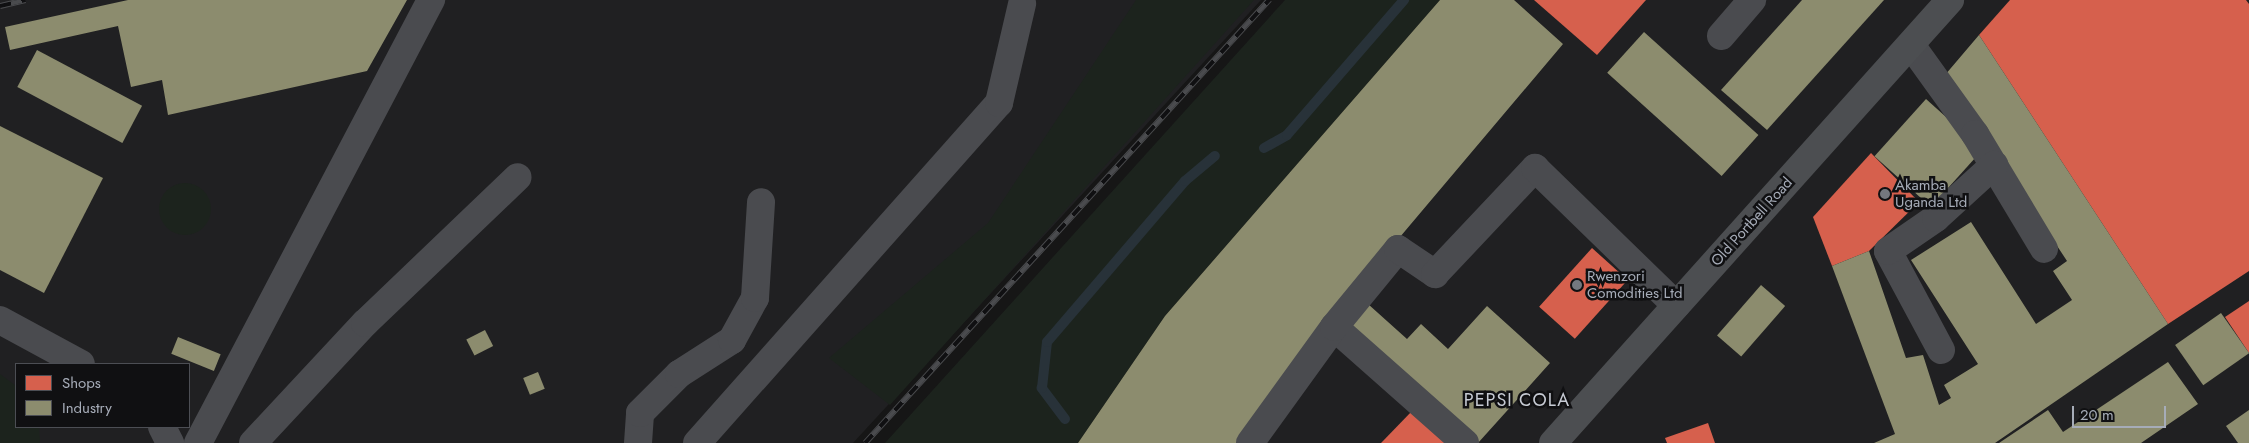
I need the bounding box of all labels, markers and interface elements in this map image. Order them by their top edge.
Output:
street label: Old Portbell Road [1707,174,1797,270]
place label: Akamba Uganda Ltd [1895,176,1967,211]
marker: Akamba Uganda Ltd [1879,188,1891,200]
place label: Rwenzori Comodities Ltd [1587,267,1682,302]
marker: Rwenzori Comodities Ltd [1571,279,1583,291]
legend [15,363,190,428]
text: Shops [62,372,101,394]
district label: PEPSI COLA [1463,389,1571,411]
scale bar [2074,396,2168,428]
text: Industry [62,397,112,419]
text: 20 m [2080,404,2114,426]

